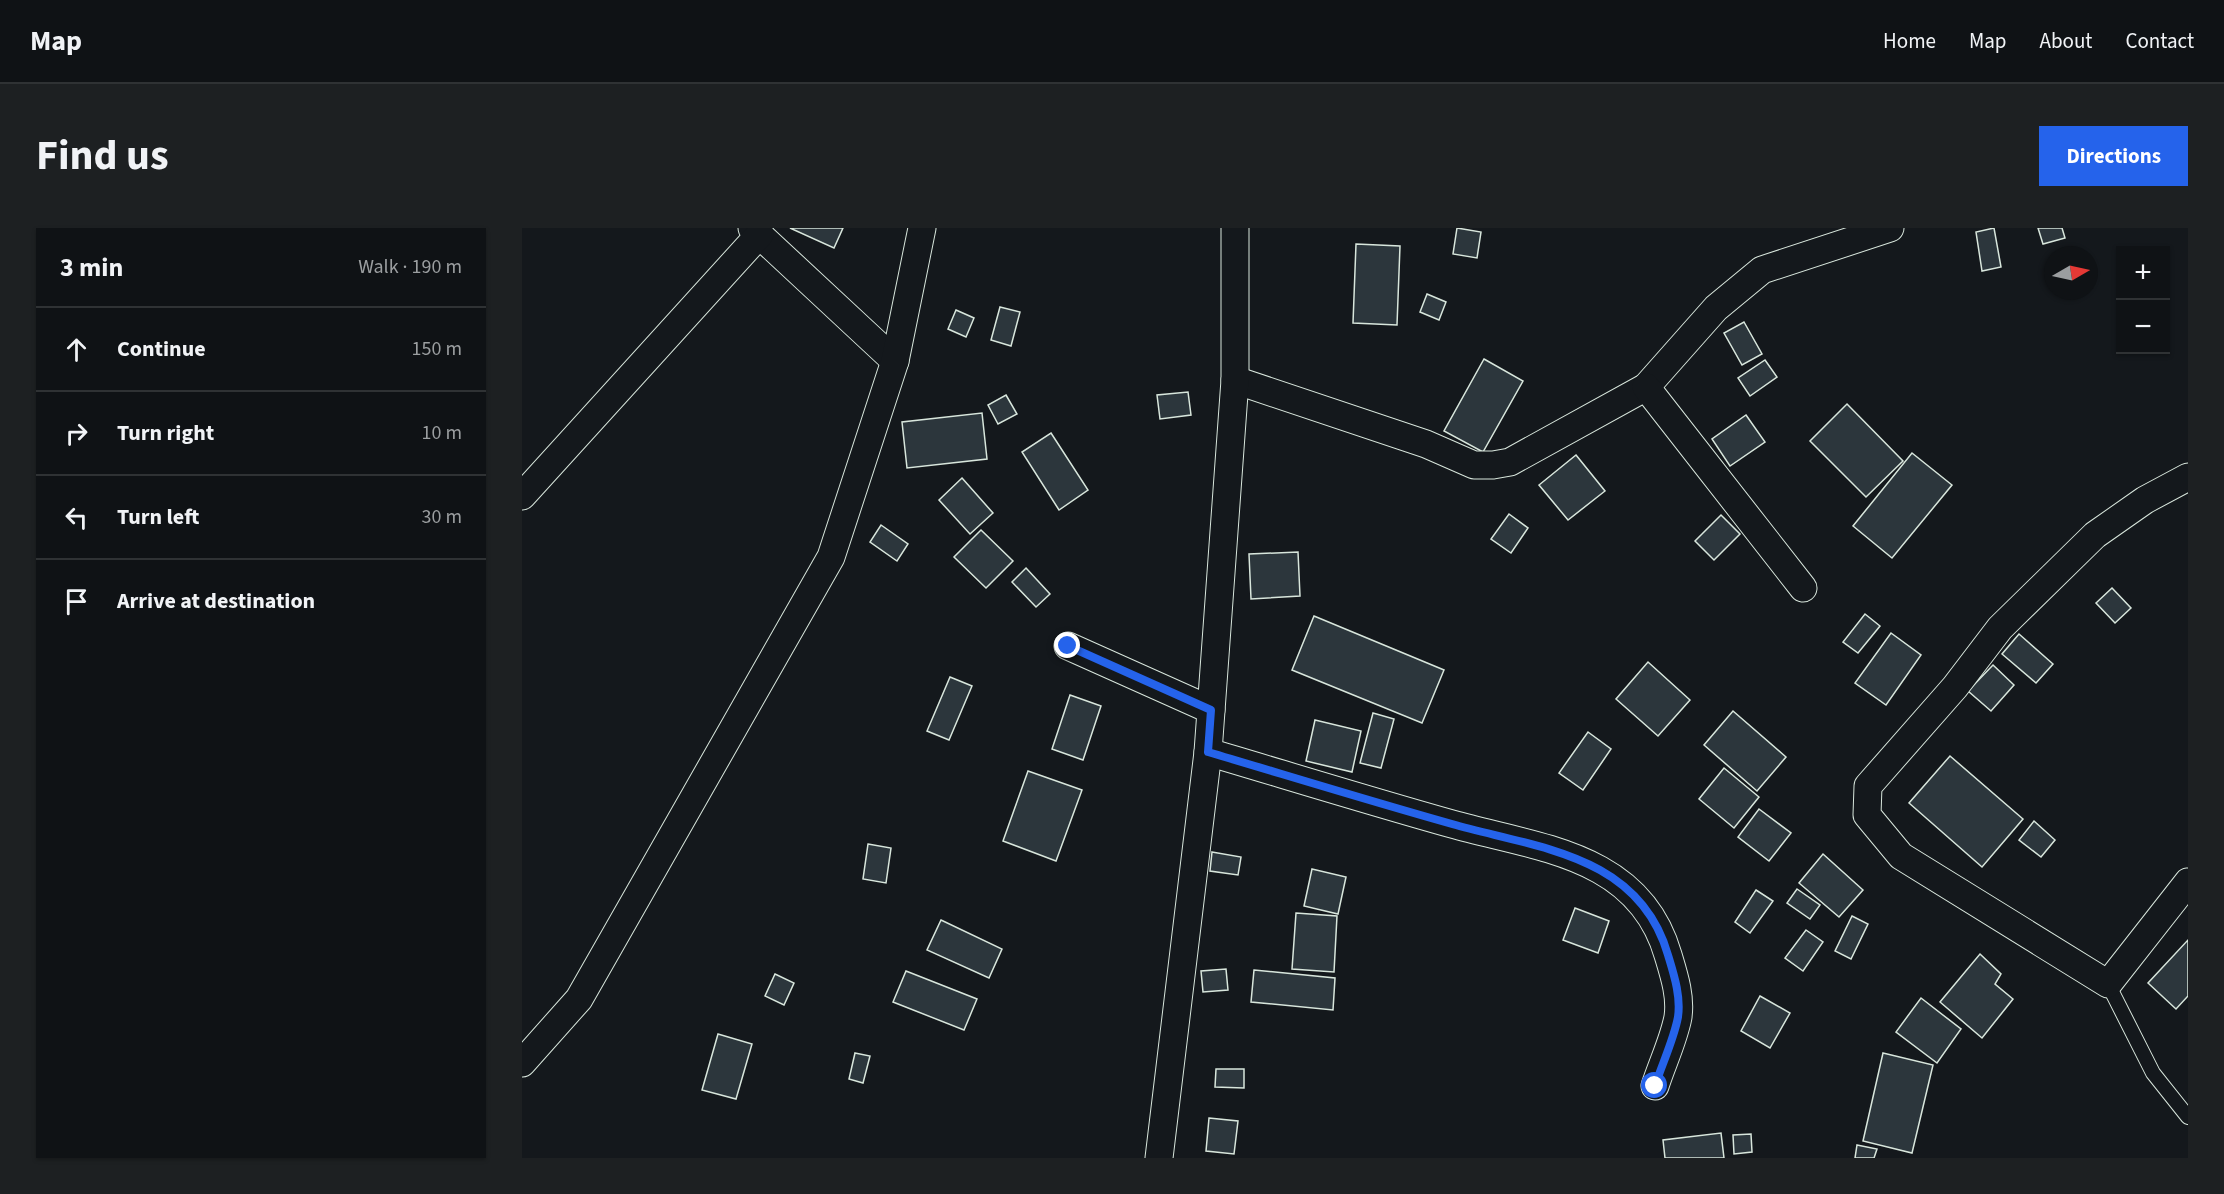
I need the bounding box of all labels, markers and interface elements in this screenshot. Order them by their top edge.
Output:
text: Map [30,21,82,61]
text: Home [1883,26,1936,56]
text: Map [1969,26,2007,56]
text: About [2040,26,2092,56]
text: Contact [2125,26,2194,56]
text: Find us [36,126,169,186]
button: Directions [2039,126,2188,186]
north arrow [2044,246,2098,300]
map controls [2116,246,2170,354]
button: + [2116,246,2170,300]
text: 3 min [60,249,123,286]
text: Walk · 190 m [358,253,462,281]
button: − [2116,300,2170,354]
icon: ahead [60,333,93,366]
text: Continue [117,333,206,365]
text: 150 m [412,335,462,363]
icon: right [60,417,93,450]
text: Turn right [117,417,214,449]
text: 10 m [422,419,462,447]
icon: left [60,501,93,534]
text: Turn left [117,501,199,533]
text: 30 m [422,503,462,531]
icon: arrive [60,585,93,618]
text: Arrive at destination [117,585,315,617]
route end [1054,632,1080,658]
route start [1641,1072,1667,1098]

